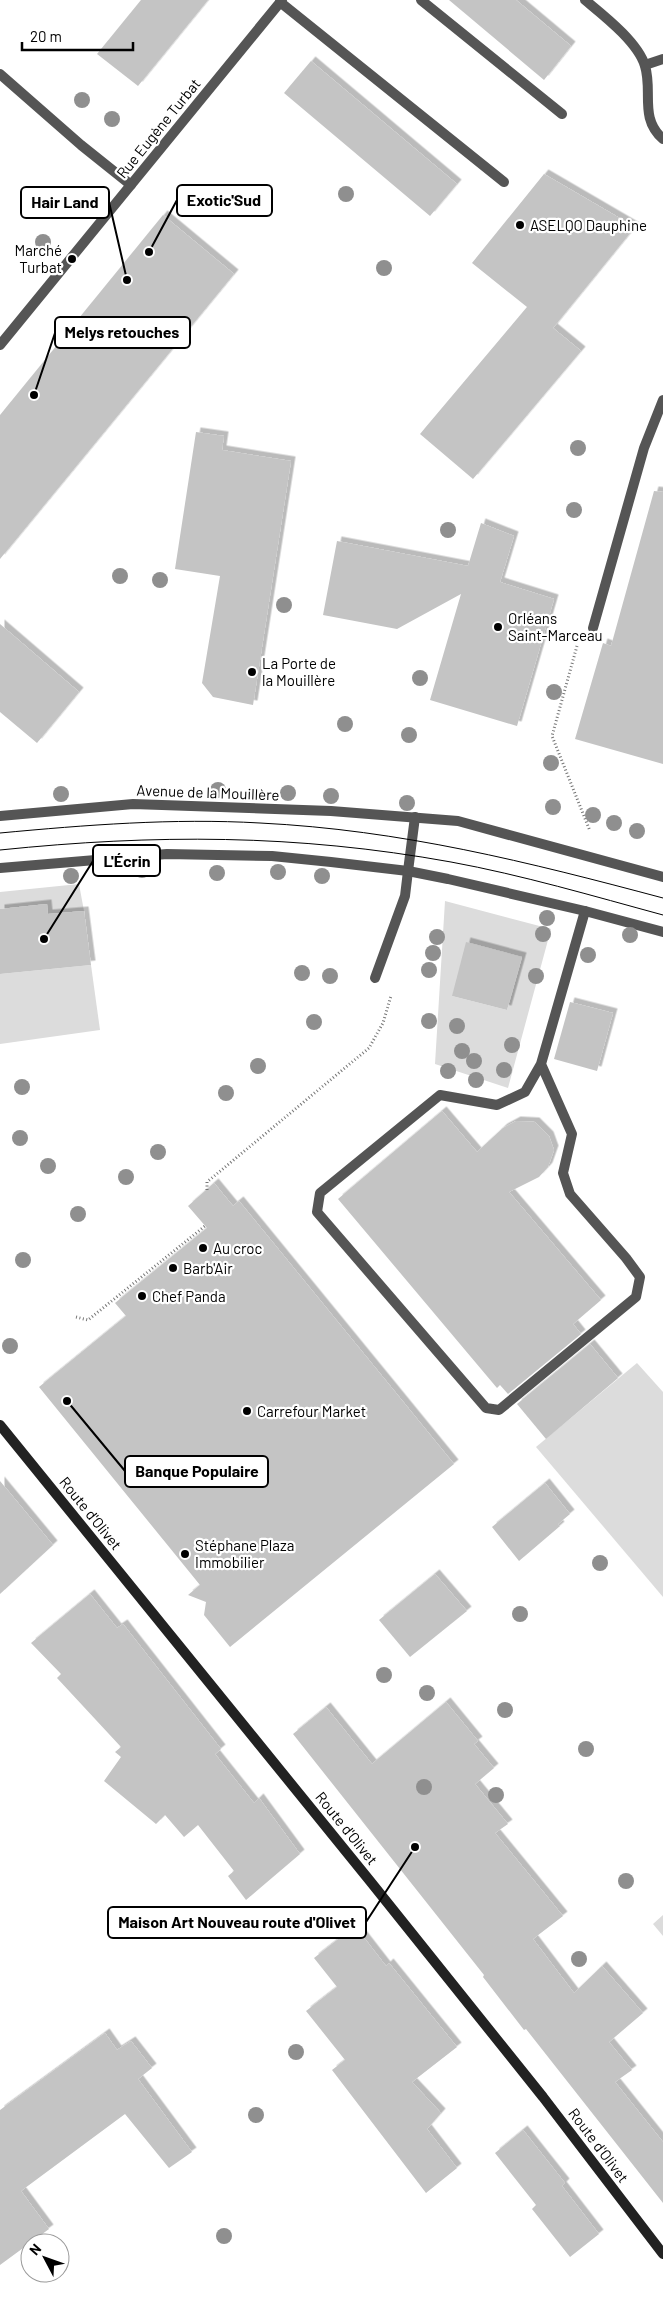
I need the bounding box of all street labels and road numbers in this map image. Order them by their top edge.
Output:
street label: Rue Eugène Turbat [112,75,204,181]
street label: Avenue de la Mouillère [136,781,280,803]
street label: Route d'Olivet [56,1473,126,1553]
street label: Route d'Olivet [312,1788,382,1868]
street label: Route d'Olivet [565,2104,633,2186]

